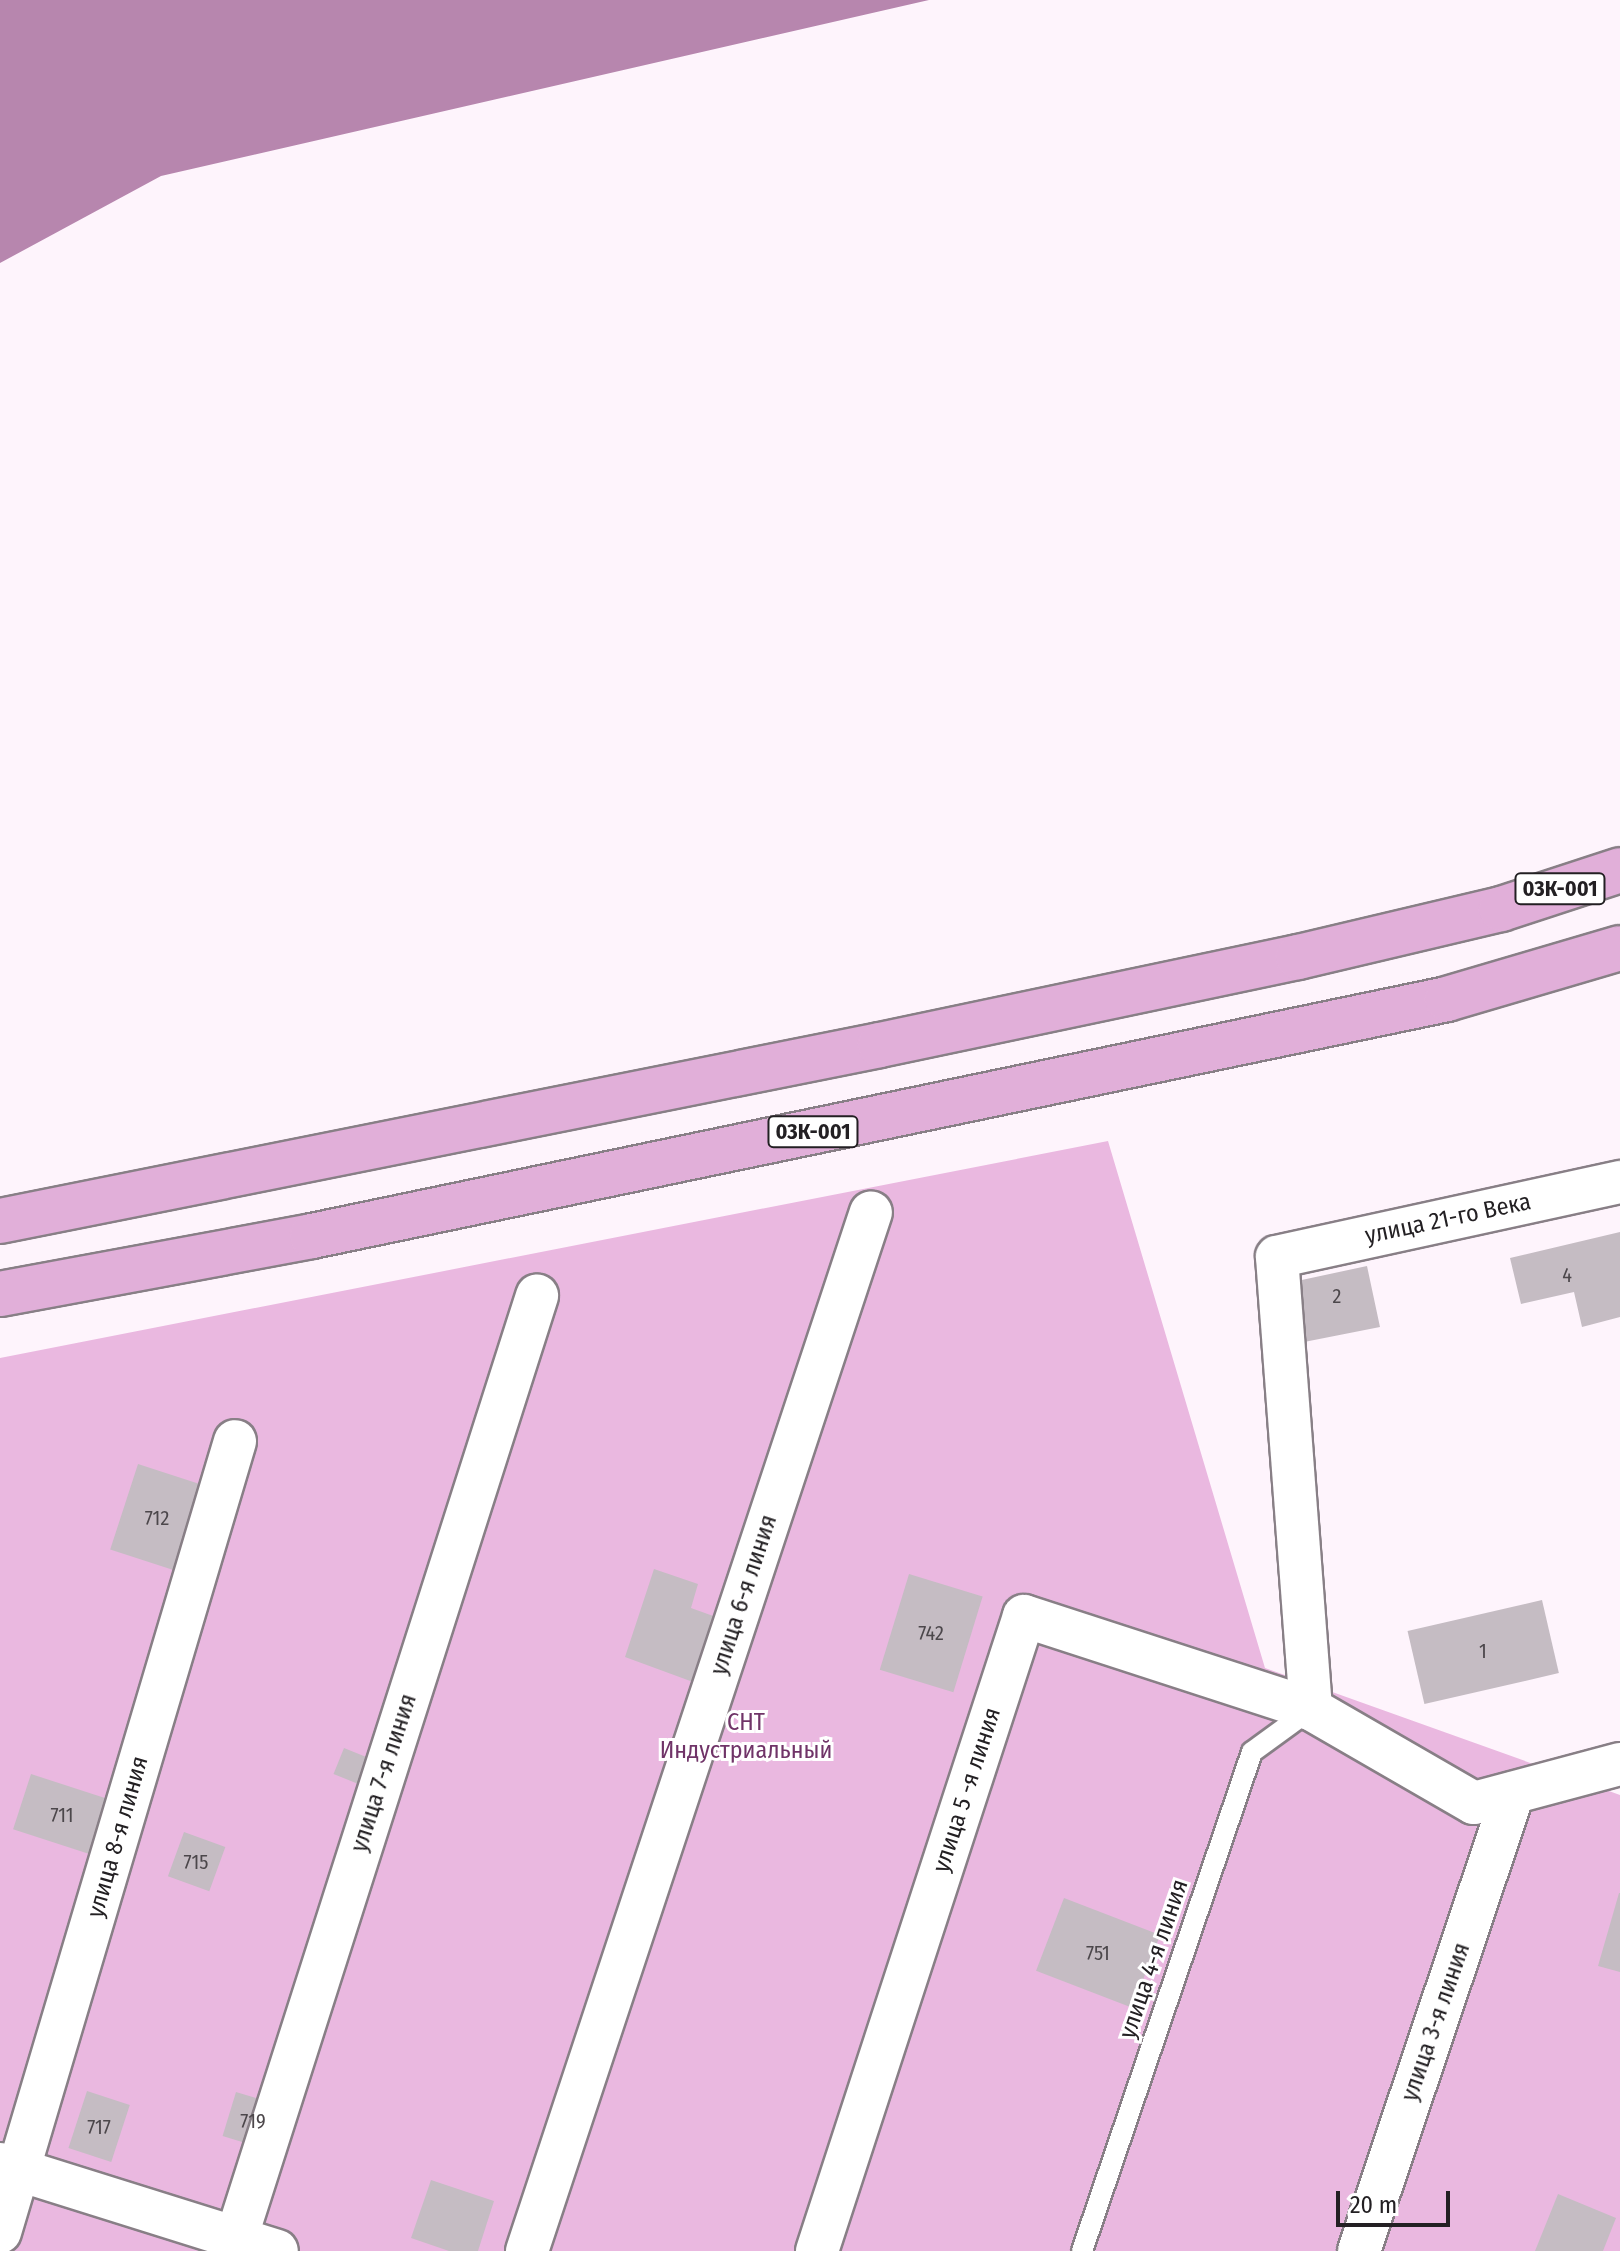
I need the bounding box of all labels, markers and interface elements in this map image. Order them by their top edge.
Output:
road number: 03К-001 [1514,871,1606,907]
road number: 03К-001 [767,1114,859,1150]
street label: улица 21-го Века [1363,1187,1533,1251]
house number: 4 [1562,1263,1572,1287]
house number: 2 [1333,1284,1341,1308]
house number: 712 [145,1506,169,1530]
street label: улица 6-я линия [705,1511,783,1679]
house number: 742 [918,1621,944,1645]
house number: 1 [1479,1639,1487,1663]
street label: улица 7-я линия [345,1690,423,1856]
street label: улица 5 -я линия [927,1704,1007,1876]
park label: СНТ Индустриальный [660,1709,832,1765]
street label: улица 8-я линия [81,1753,155,1921]
house number: 711 [50,1803,74,1827]
house number: 715 [184,1850,208,1874]
street label: улица 4-я линия [1113,1876,1195,2042]
street label: улица 3-я линия [1395,1939,1477,2105]
house number: 751 [1086,1941,1110,1965]
house number: 719 [240,2109,266,2133]
house number: 717 [87,2115,111,2139]
scale bar [1340,2175,1454,2225]
text: 20 m [1350,2191,1397,2219]

